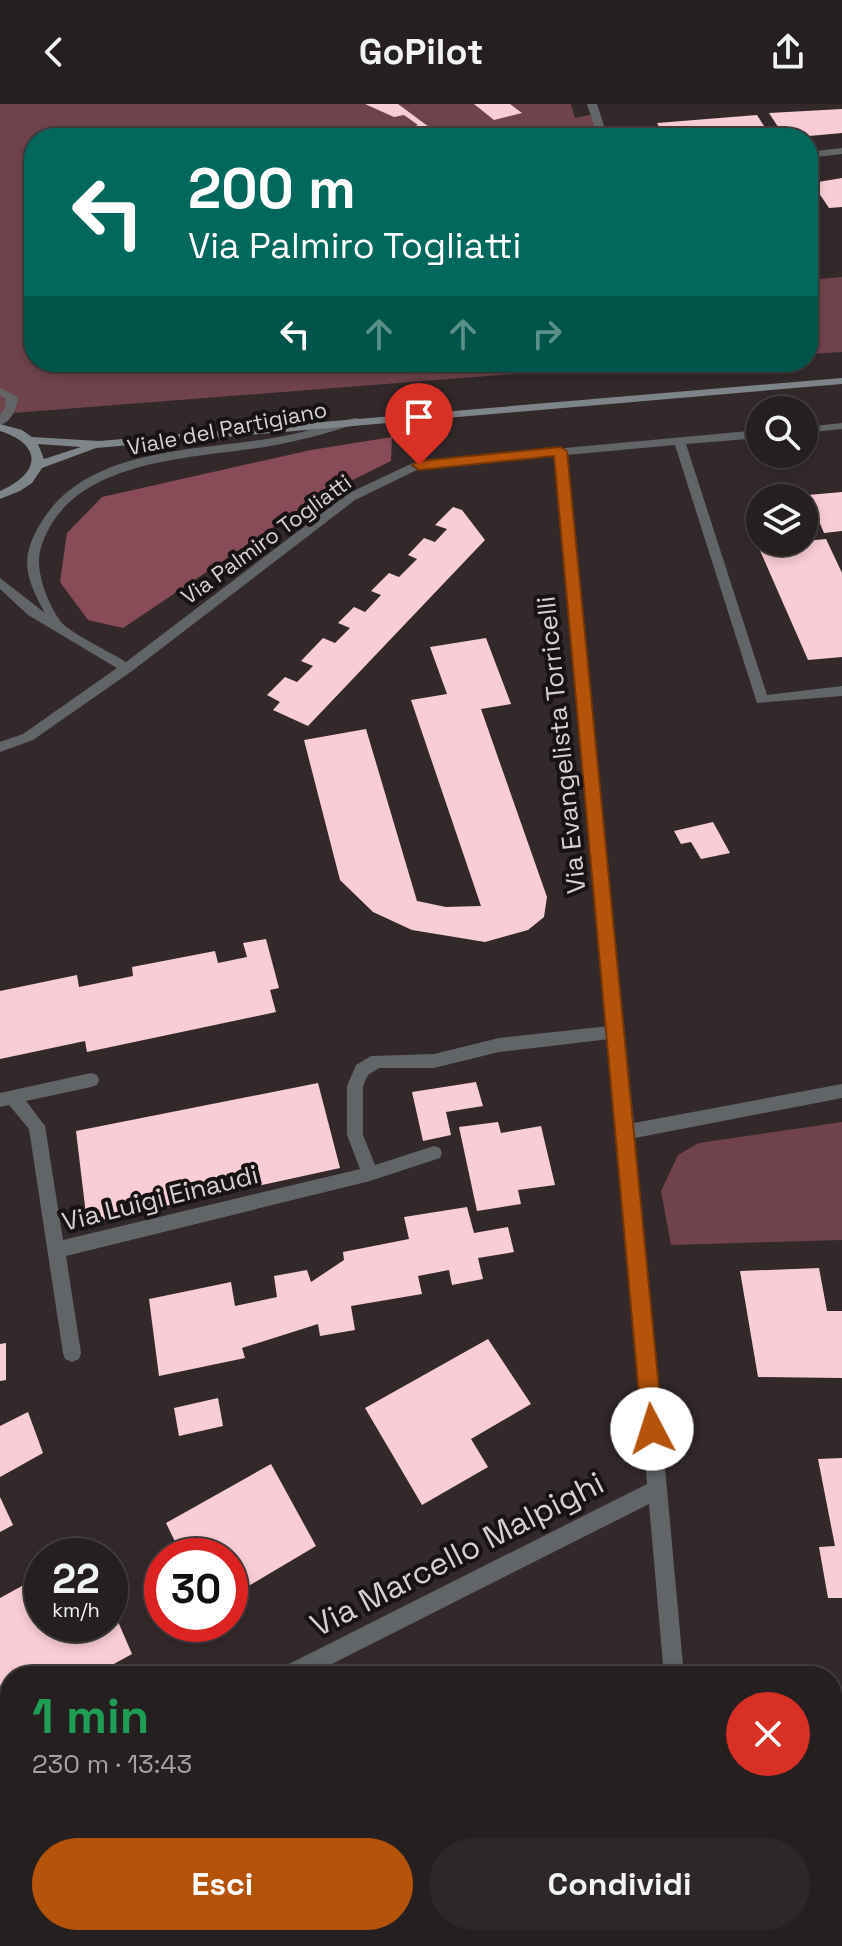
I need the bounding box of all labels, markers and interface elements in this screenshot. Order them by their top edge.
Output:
text: GoPilot [359,29,483,75]
icon: back [32,30,76,74]
icon: share [766,30,810,74]
text: 200 m [188,153,356,224]
icon: left [56,160,160,264]
text: Via Palmiro Togliatti [188,223,521,269]
icon: left [273,312,317,356]
icon: ahead [357,312,401,356]
icon: ahead [441,312,485,356]
icon: right [525,312,569,356]
pin [385,383,453,465]
street label: Viale del Partigiano [125,395,329,461]
icon: arrive [397,395,441,439]
map controls [746,396,818,556]
button: search [746,396,818,468]
street label: Via Palmiro Togliatti [175,468,357,610]
button: layers [746,484,818,556]
street label: Via Evangelista Torricelli [528,594,594,896]
street label: Via Luigi Einaudi [58,1157,262,1239]
position arrow [610,1387,694,1471]
street label: Via Marcello Malpighi [304,1463,610,1645]
speed limit sign: 30 [144,1538,248,1642]
text: 22 [52,1554,100,1605]
text: km/h [52,1597,100,1623]
text: 1 min [32,1686,149,1747]
button: close [726,1692,810,1776]
text: 230 m · 13:43 [32,1747,192,1781]
button: Esci [32,1838,413,1930]
button: Condividi [429,1838,810,1930]

